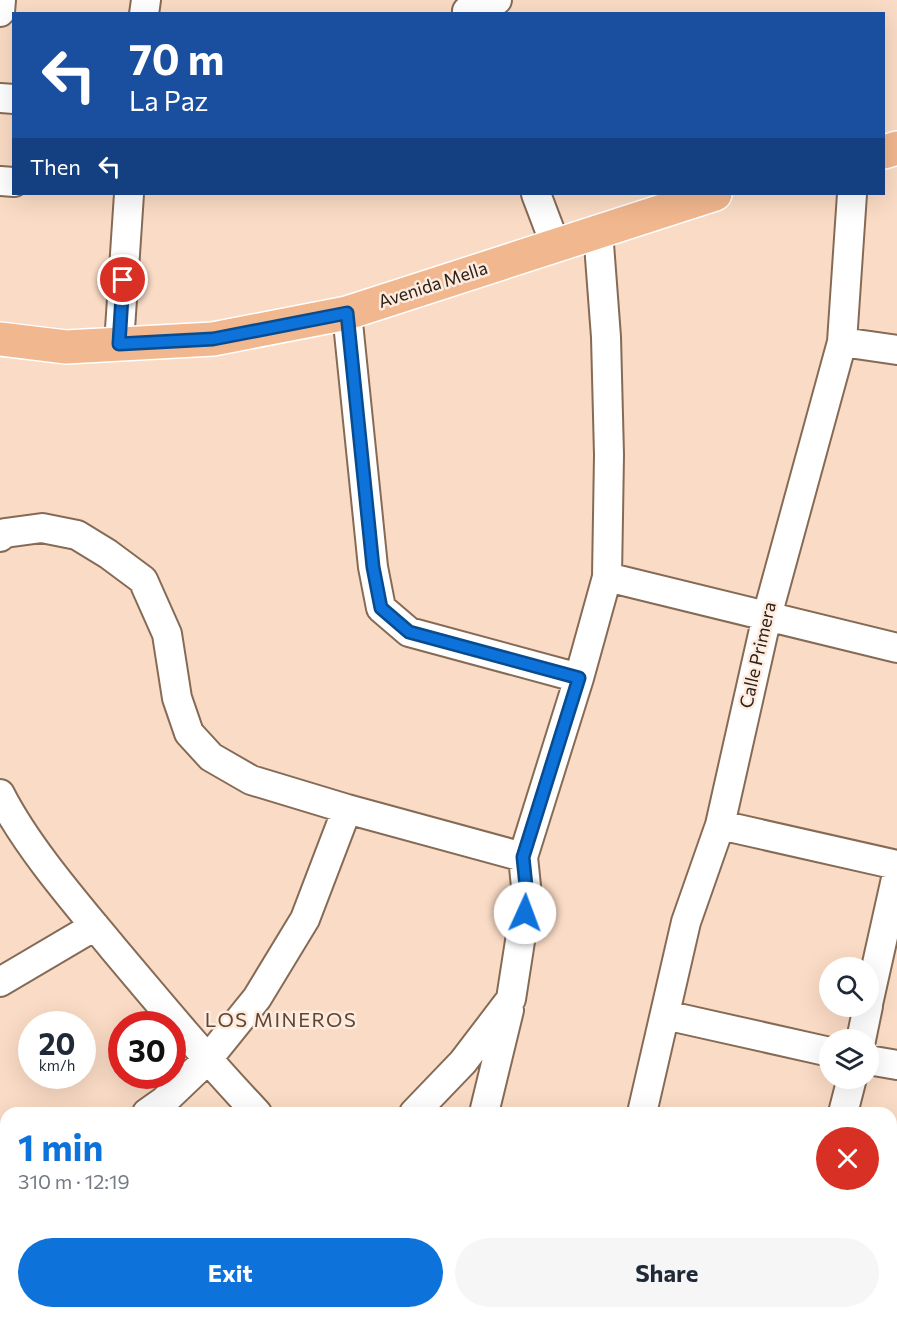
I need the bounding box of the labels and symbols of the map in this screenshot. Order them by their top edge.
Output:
pin [97,254,148,305]
street label: Avenida Mella [375,256,490,312]
street label: Calle Primera [734,599,780,710]
position arrow [493,881,557,945]
district label: LOS MINEROS [205,1007,357,1031]
speed limit sign: 30 [108,1011,186,1089]

